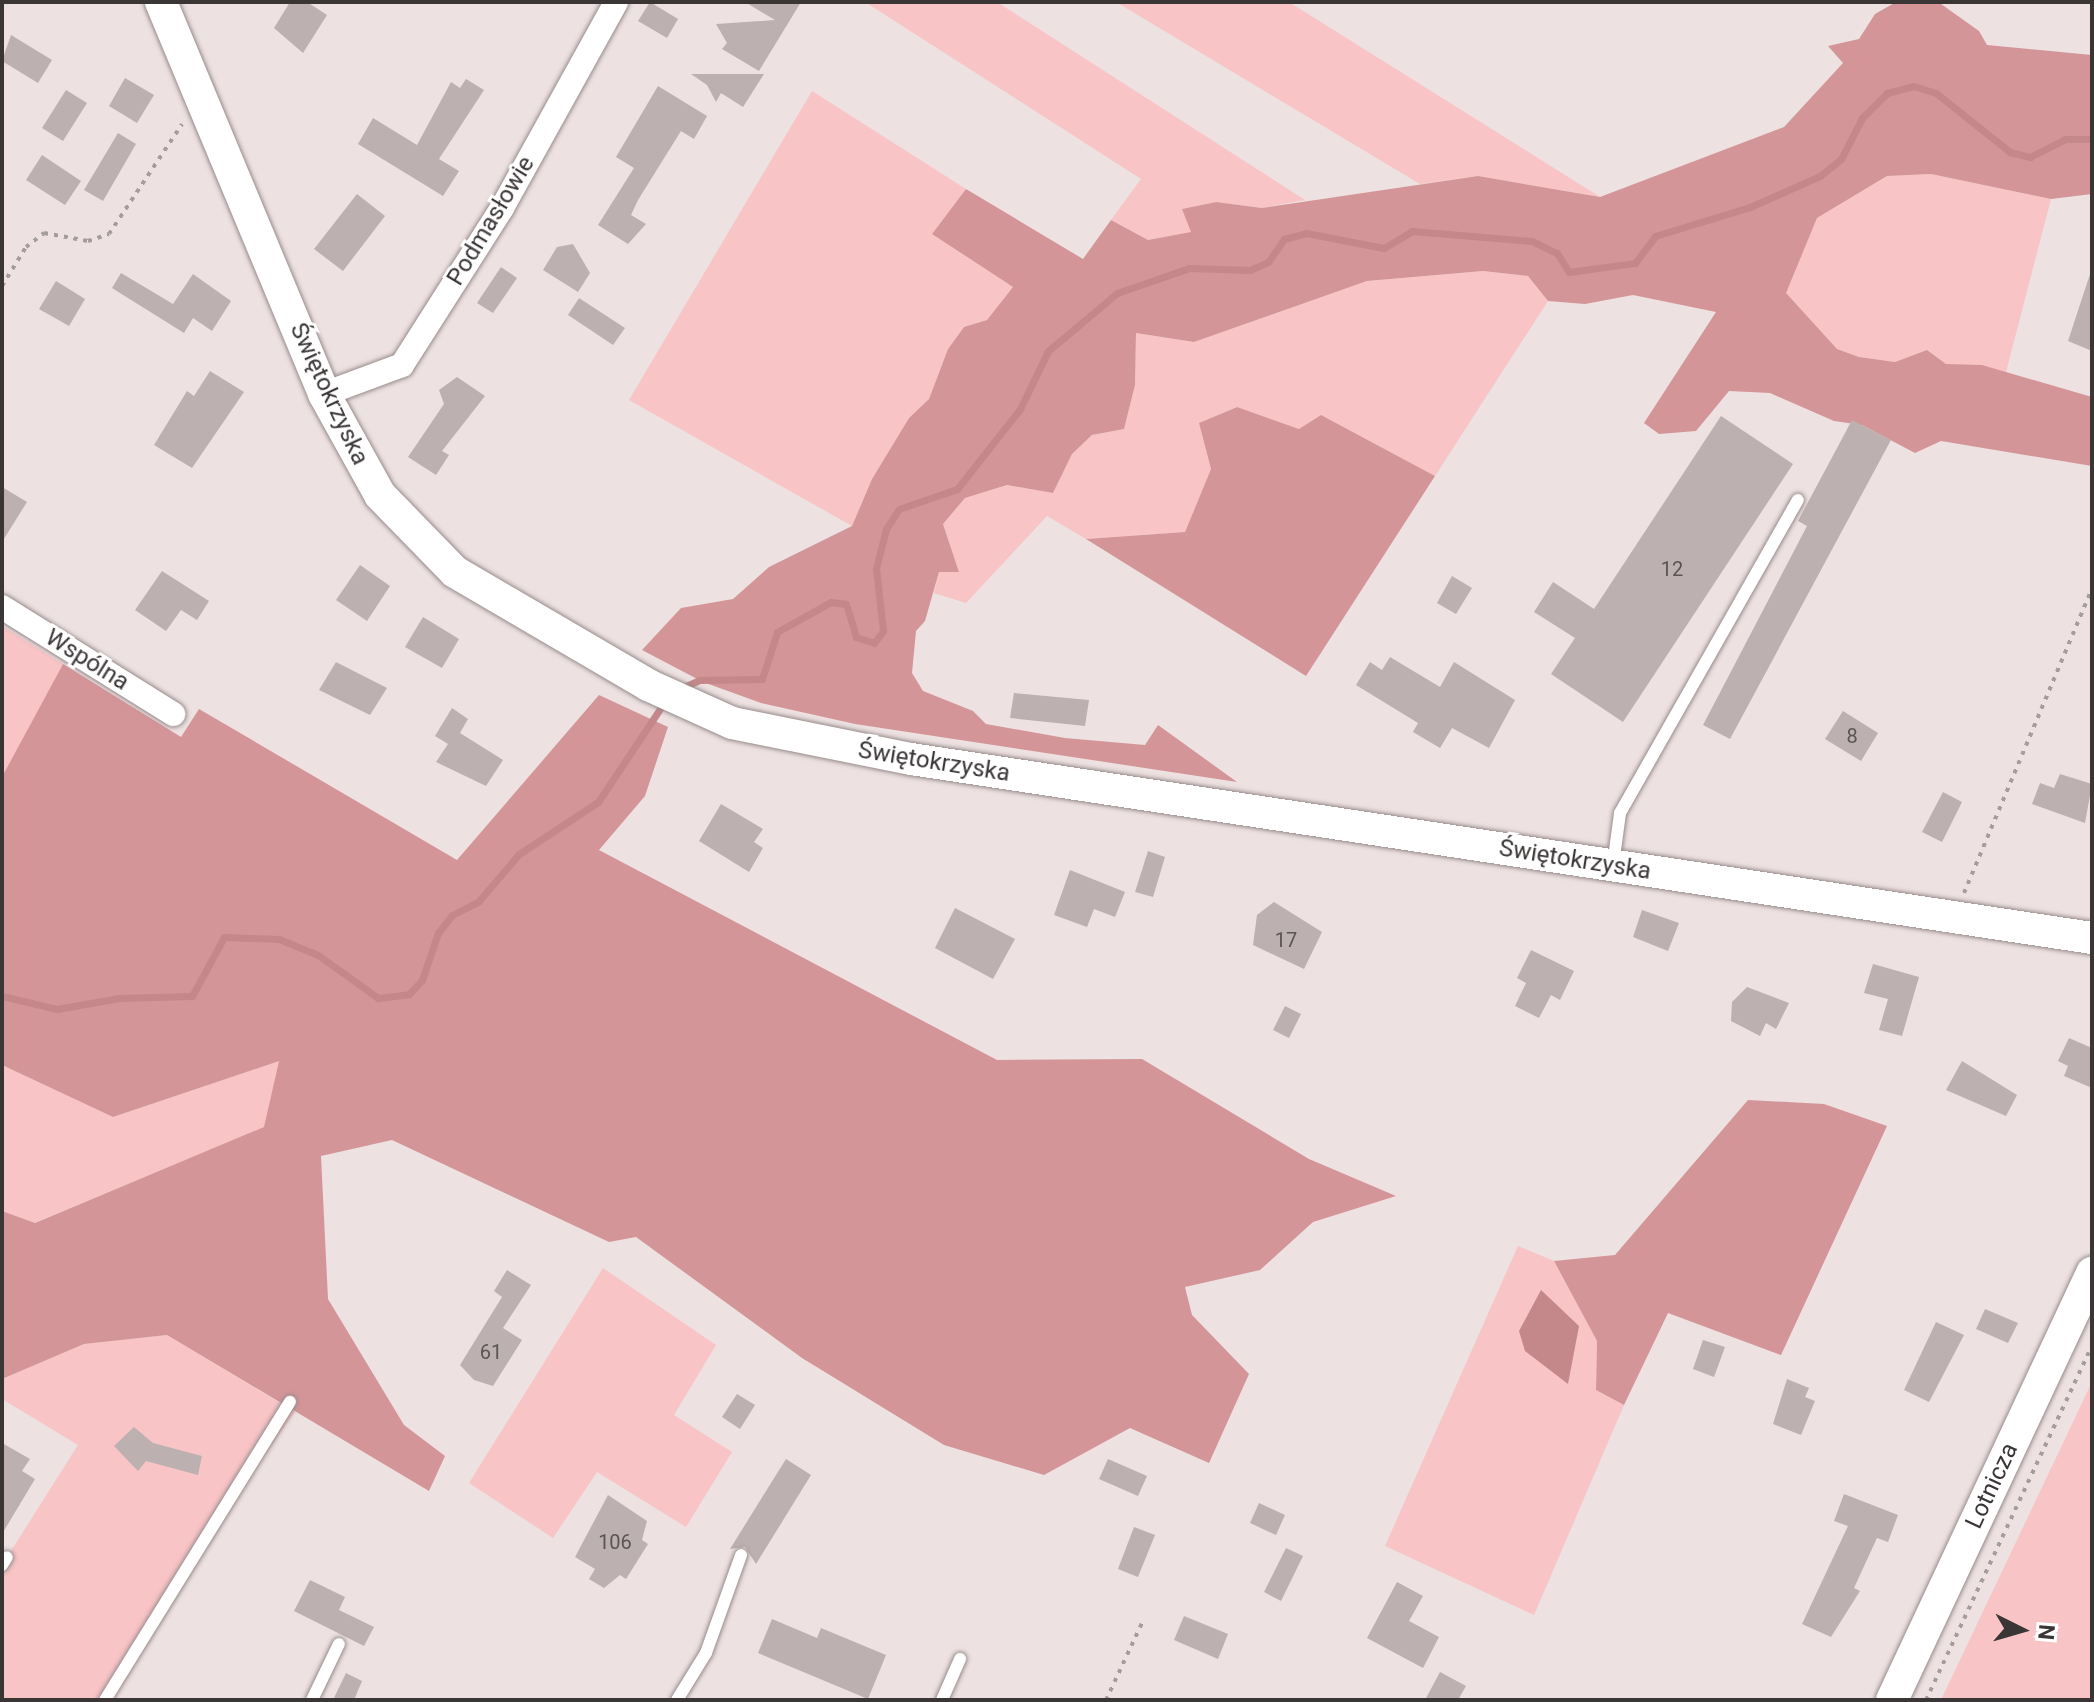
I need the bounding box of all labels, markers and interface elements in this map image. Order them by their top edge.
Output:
street label: Podmasłowie [441,151,541,291]
street label: Świętokrzyska [284,318,374,470]
house number: 12 [1661,557,1683,581]
street label: Wspólna [40,623,134,697]
house number: 8 [1846,724,1858,748]
street label: Świętokrzyska [856,736,1012,788]
street label: Świętokrzyska [1497,834,1653,886]
house number: 17 [1275,928,1297,952]
house number: 61 [480,1340,502,1364]
street label: Lotnicza [1960,1439,2024,1533]
house number: 106 [598,1530,632,1554]
north arrow [1982,1590,2062,1670]
text: N [2033,1623,2060,1641]

